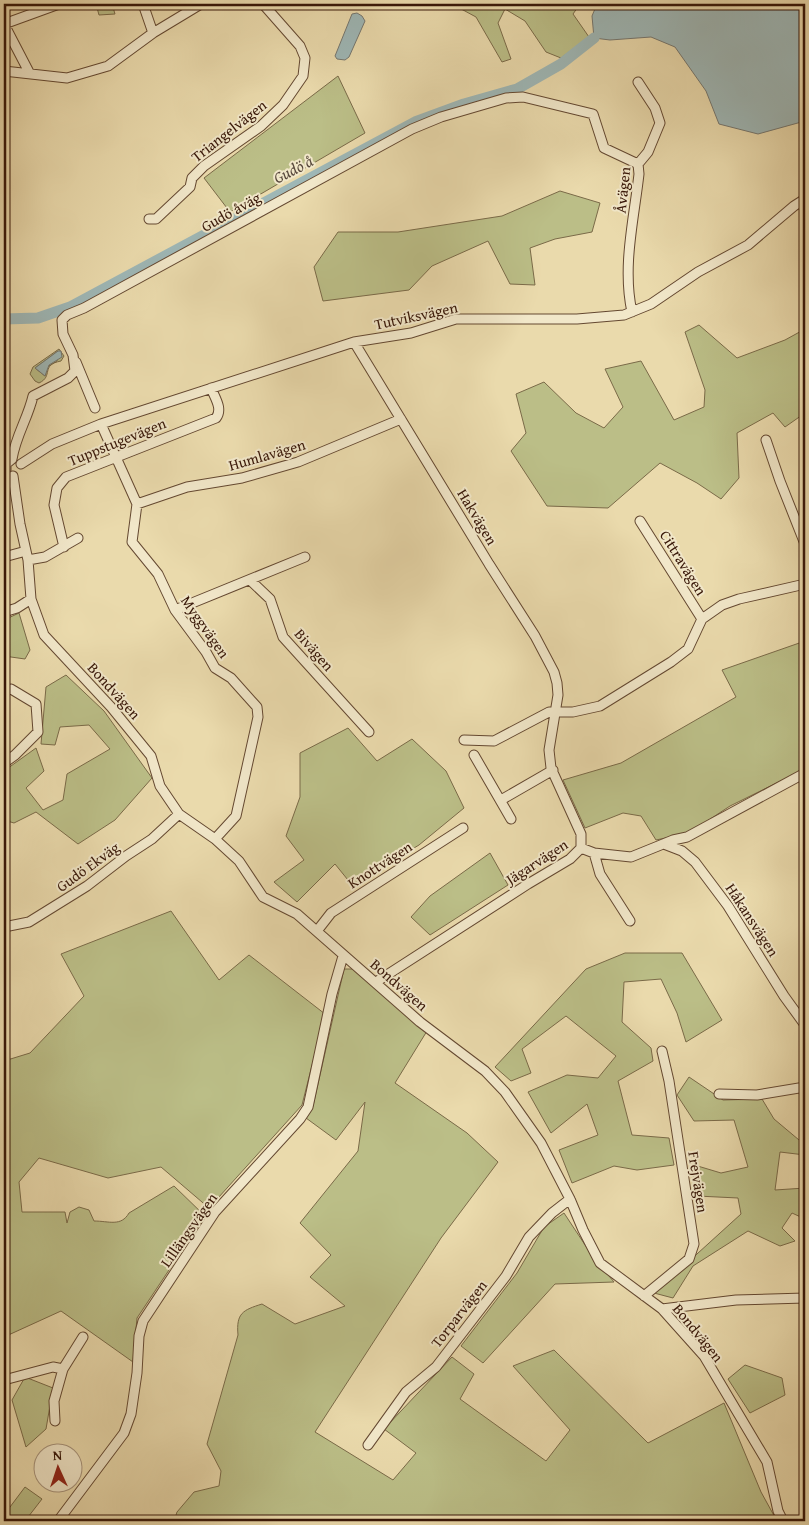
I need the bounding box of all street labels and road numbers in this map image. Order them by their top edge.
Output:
street label: Triangelvägen [187,94,271,167]
street label: Åvägen [610,165,635,214]
street label: Gudö åväg [197,186,265,237]
street label: Tutviksvägen [372,296,460,335]
street label: Tuppstugevägen [65,412,170,471]
street label: Humlavägen [226,433,308,475]
street label: Hakvägen [452,485,503,549]
street label: Cittravägen [655,526,712,600]
street label: Myggvägen [176,591,235,663]
street label: Bivägen [290,624,339,676]
street label: Bondvägen [83,658,146,724]
street label: Jägarvägen [500,833,572,891]
street label: Gudö Ekväg [52,836,124,897]
street label: Knottvägen [343,836,417,893]
street label: Håkansvägen [721,879,784,961]
street label: Bondvägen [366,954,433,1016]
street label: Frejvägen [683,1150,714,1215]
street label: Lillängsvägen [155,1188,222,1271]
street label: Torparvägen [426,1275,492,1352]
street label: Bondvägen [668,1299,729,1367]

